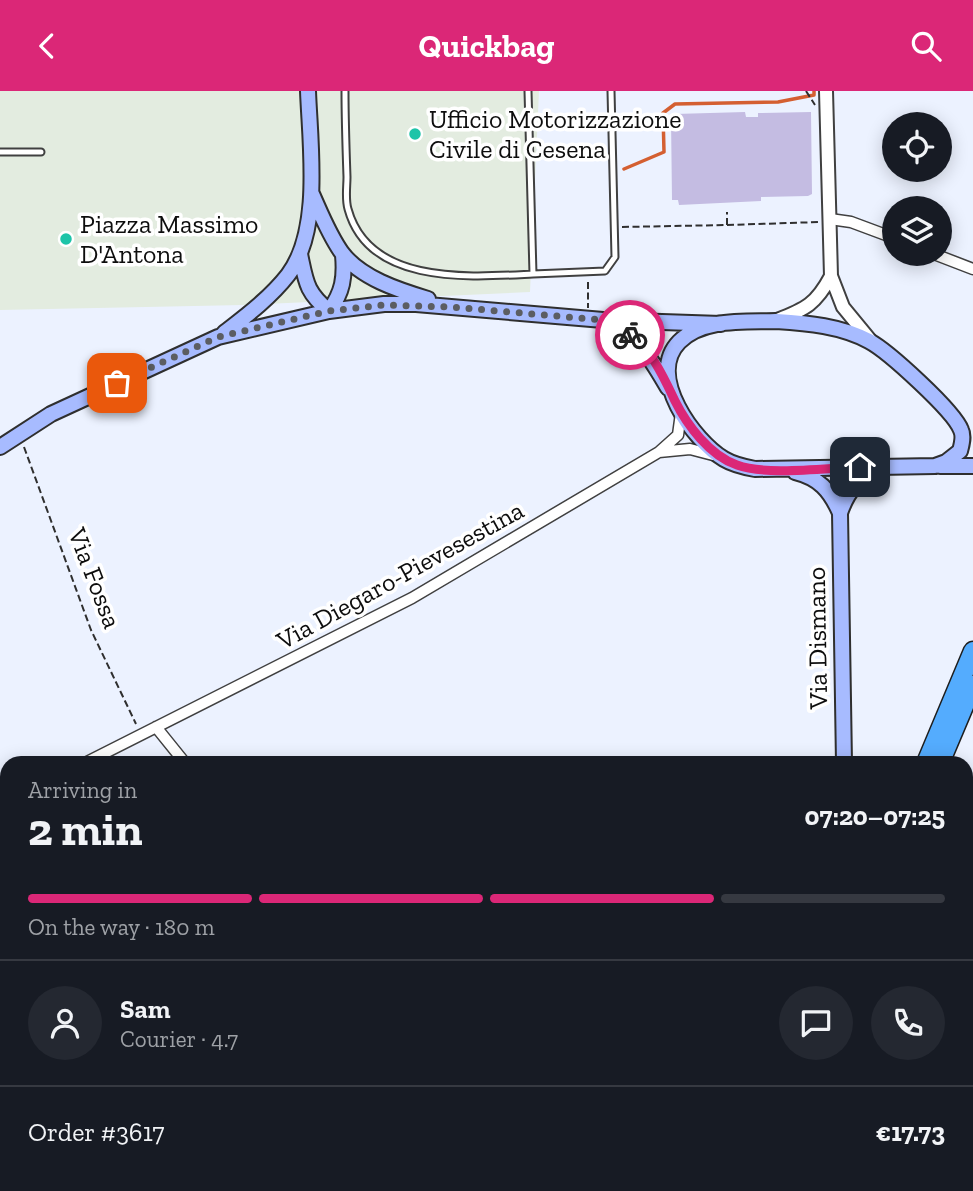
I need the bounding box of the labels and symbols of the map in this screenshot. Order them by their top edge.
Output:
place label: Ufficio Motorizzazione Civile di Cesena [429,103,681,165]
marker: Ufficio Motorizzazione Civile di Cesena [407,126,423,142]
place label: Piazza Massimo D'Antona [80,208,258,270]
marker: Piazza Massimo D'Antona [58,231,74,247]
courier [595,300,665,370]
pin [87,353,147,413]
pin [830,437,890,497]
street label: Via Diegaro-Pievesestina [270,493,530,657]
street label: Via Fossa [61,522,129,633]
street label: Via Dismano [800,567,834,710]

